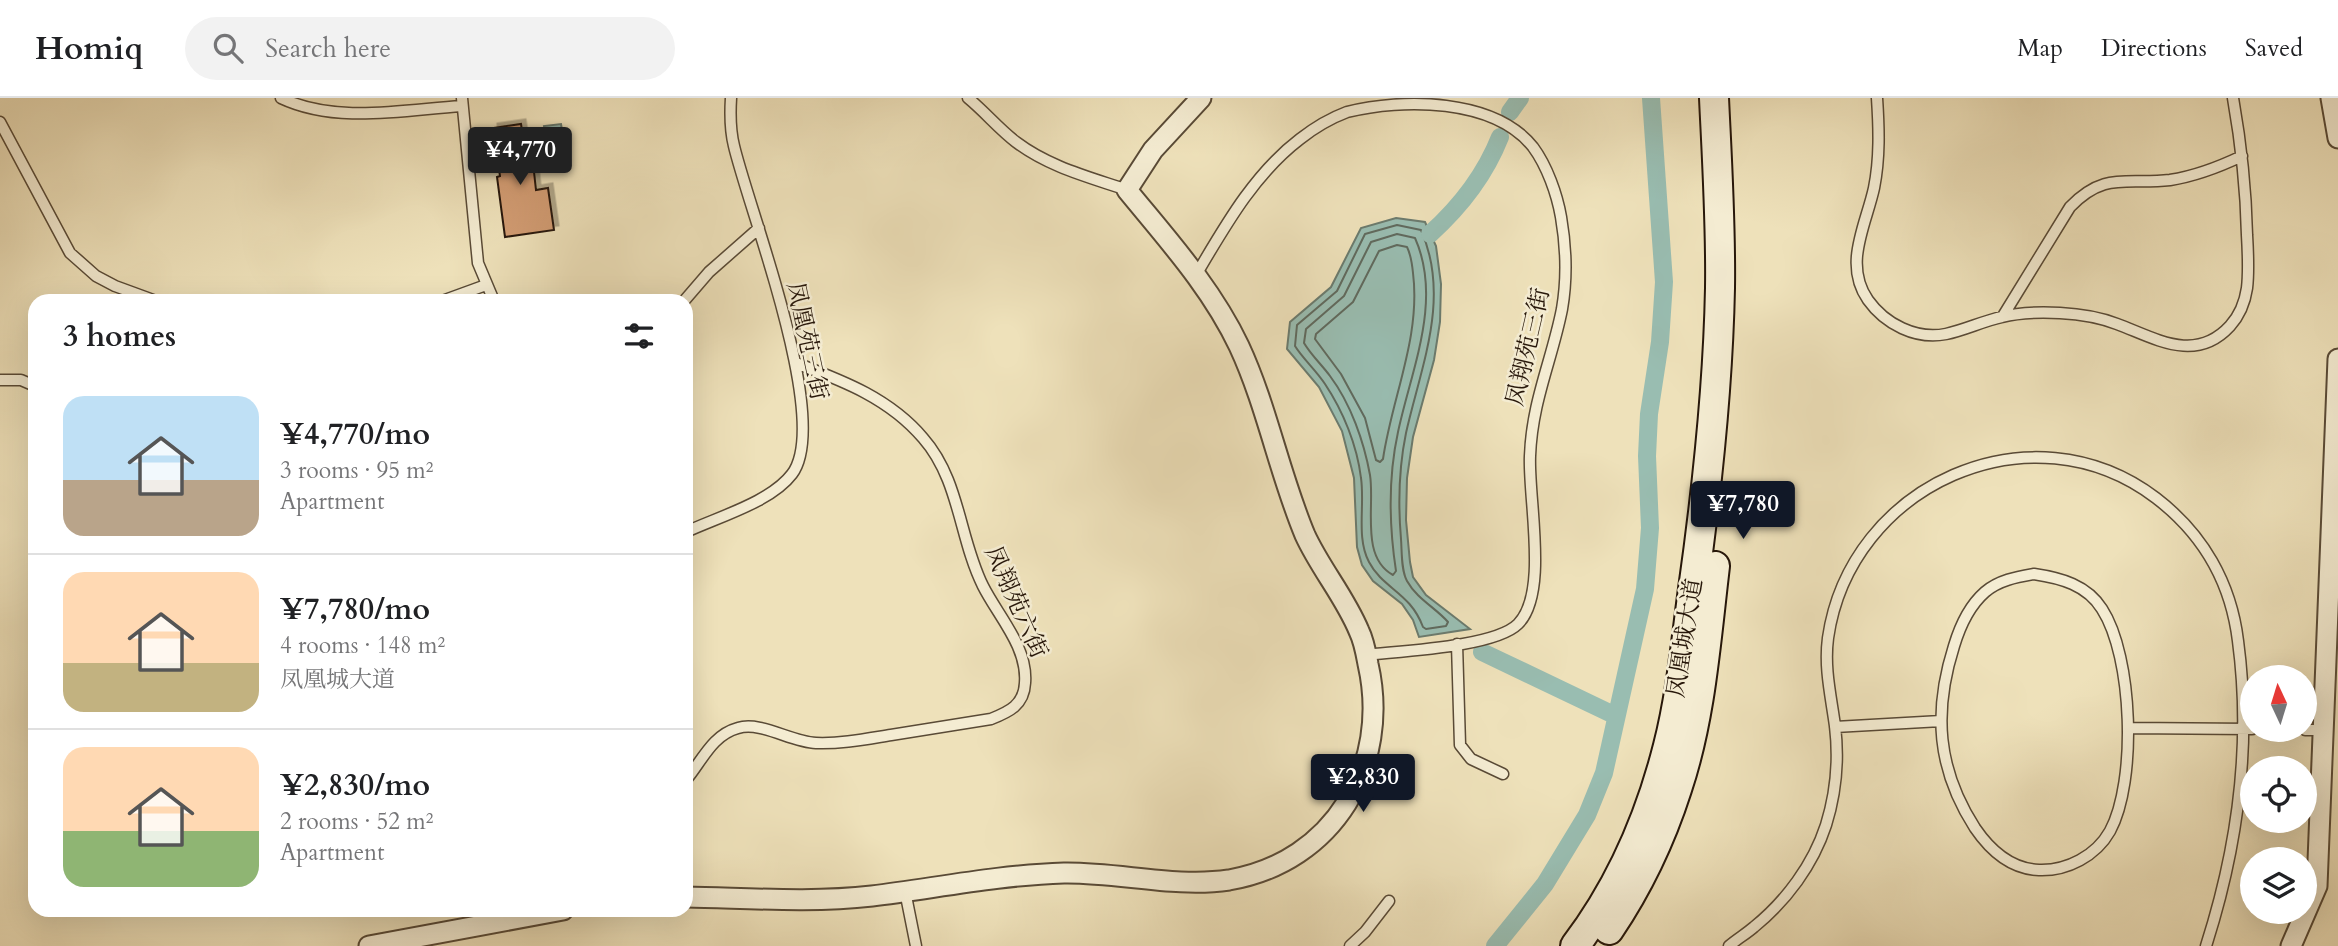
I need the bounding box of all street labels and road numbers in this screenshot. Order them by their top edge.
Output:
street label: 凤凰苑三街 [778,279,836,403]
street label: 凤翔苑三街 [1498,285,1558,409]
street label: 凤翔苑六街 [977,540,1055,664]
street label: 凤凰城大道 [1659,576,1711,700]

